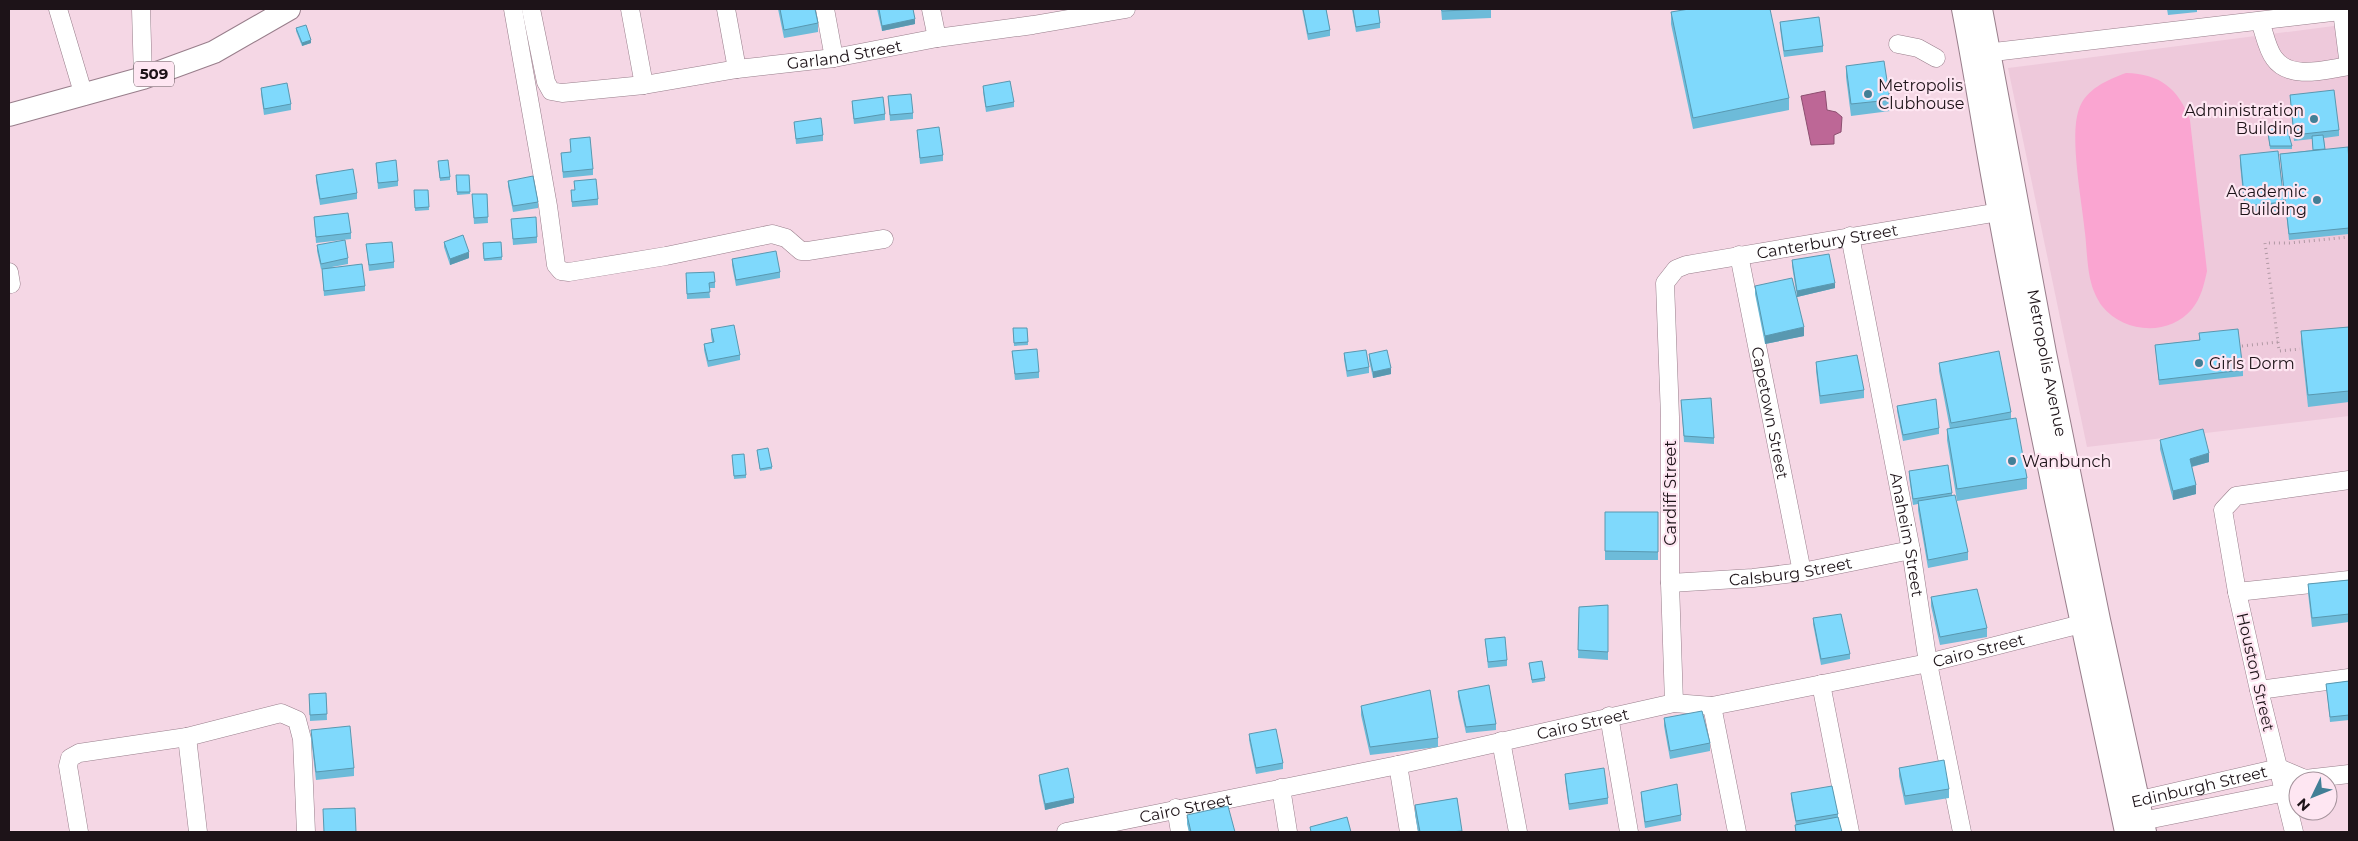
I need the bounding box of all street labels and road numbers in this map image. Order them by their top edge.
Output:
street label: Garland Street [786,36,904,73]
road number: 509 [134,62,174,86]
street label: Canterbury Street [1755,220,1900,263]
street label: Metropolis Avenue [2023,288,2071,438]
street label: Capetown Street [1747,345,1792,481]
street label: Cardiff Street [1661,440,1680,546]
street label: Anaheim Street [1886,471,1927,599]
street label: Calsburg Street [1728,553,1854,589]
street label: Houston Street [2233,611,2279,734]
street label: Cairo Street [1931,630,2027,671]
street label: Cairo Street [1535,704,1631,744]
street label: Edinburgh Street [2129,762,2269,812]
street label: Cairo Street [1138,790,1234,827]

